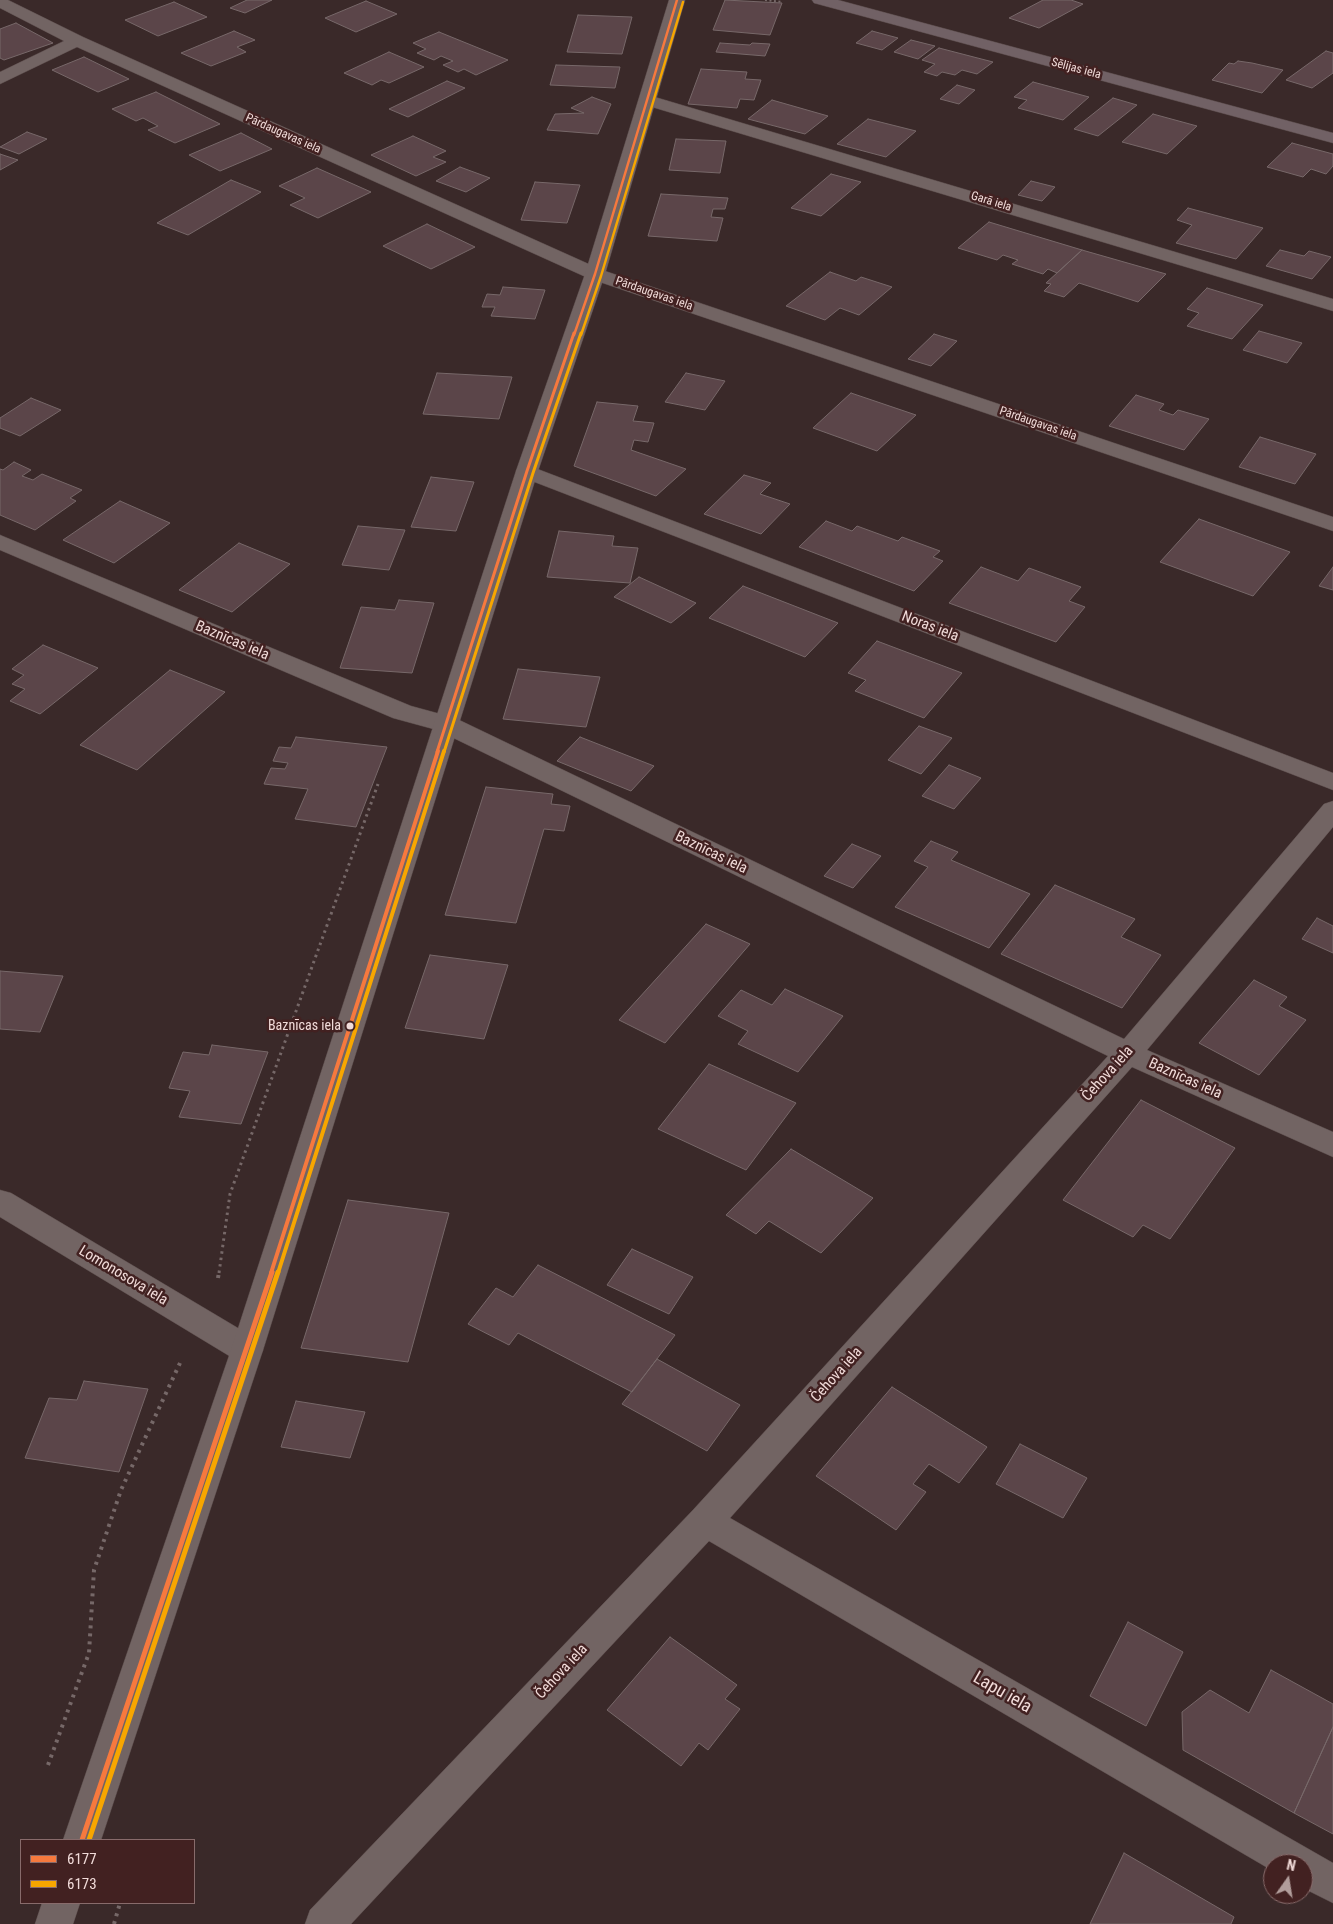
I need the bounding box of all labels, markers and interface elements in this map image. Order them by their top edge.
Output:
street label: Sēlijas iela [1050,55,1102,83]
street label: Pārdaugavas iela [243,111,323,157]
street label: Garā iela [969,189,1013,215]
street label: Pārdaugavas iela [613,274,695,314]
street label: Pārdaugavas iela [997,404,1079,444]
street label: Noras iela [899,608,961,646]
street label: Baznīcas iela [192,617,272,665]
street label: Baznīcas iela [672,828,750,878]
place label: Baznīcas iela [268,1018,341,1034]
marker: Baznīcas iela [345,1021,355,1031]
street label: Čehova iela [1078,1043,1138,1105]
street label: Baznīcas iela [1146,1055,1224,1103]
street label: Lomonosova iela [75,1242,171,1310]
street label: Čehova iela [807,1344,867,1406]
street label: Čehova iela [532,1641,592,1703]
street label: Lapu iela [969,1668,1035,1718]
legend [20,1839,195,1904]
text: 6177 [67,1850,97,1868]
north arrow [1263,1854,1313,1904]
text: N [1285,1857,1297,1874]
text: 6173 [67,1875,97,1893]

